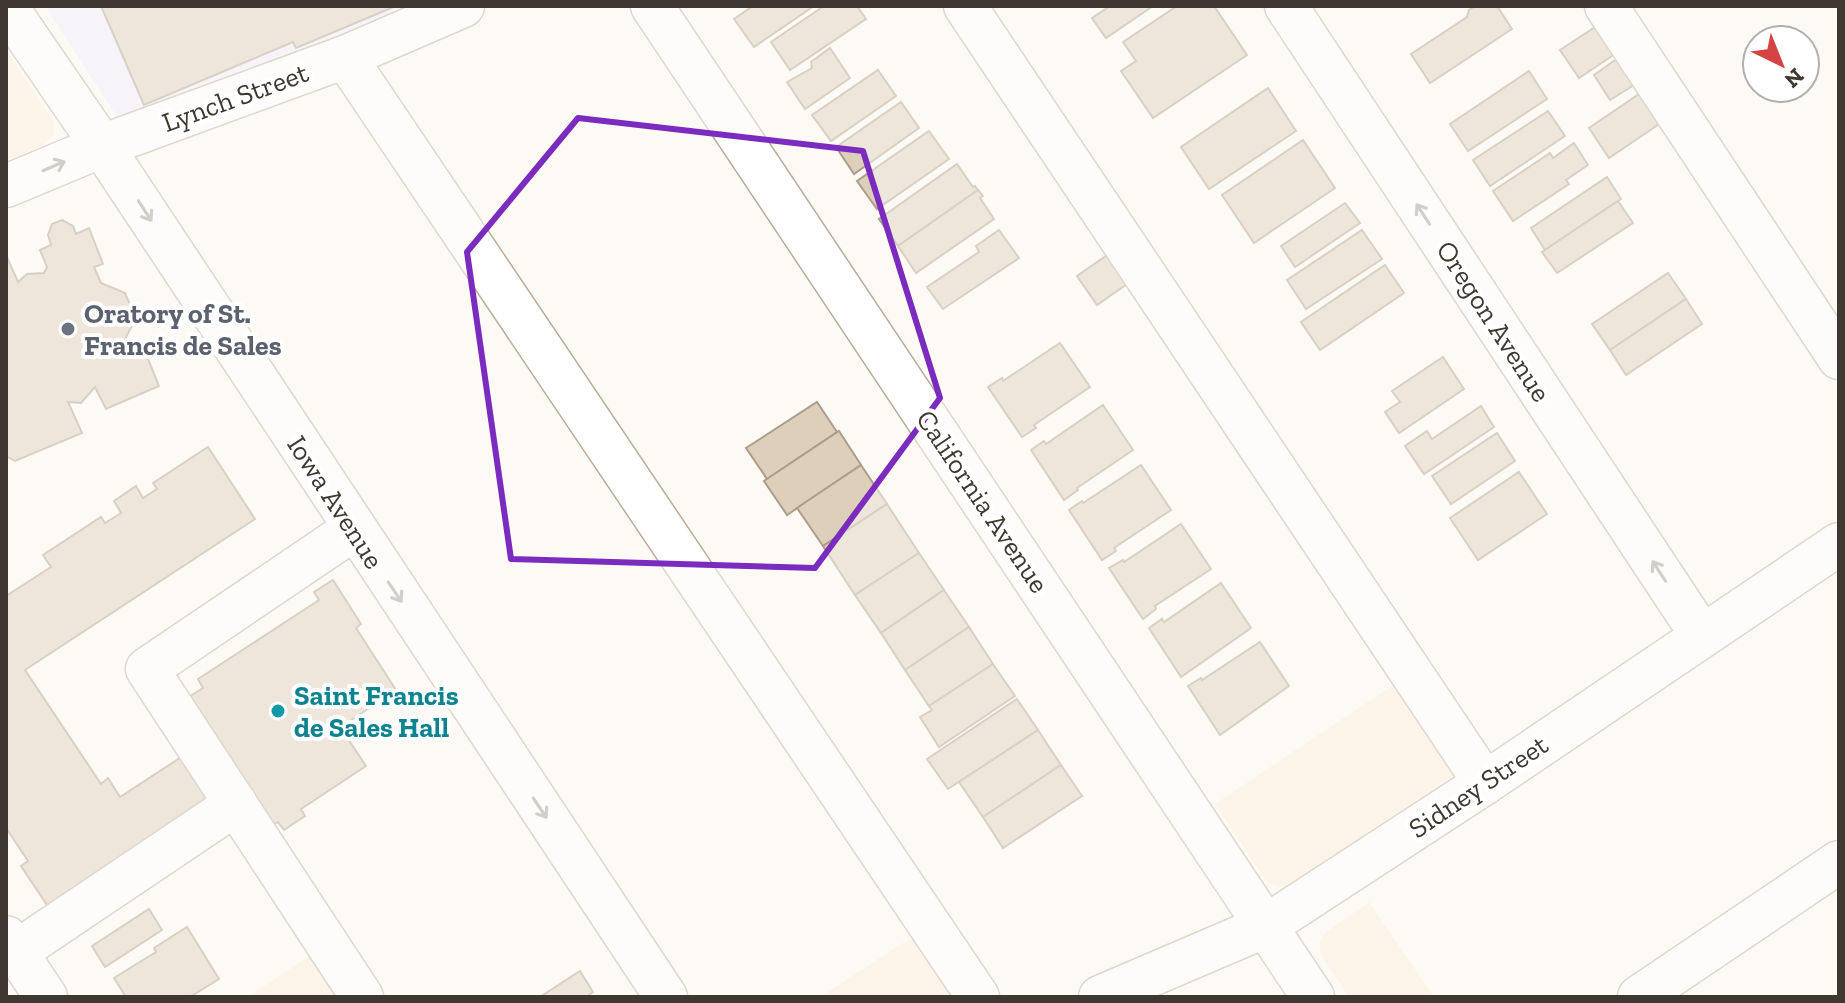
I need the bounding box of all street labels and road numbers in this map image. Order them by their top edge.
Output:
street label: Lynch Street [158,56,313,139]
street label: Oregon Avenue [1429,235,1558,408]
street label: California Avenue [909,404,1056,599]
street label: Iowa Avenue [280,430,391,575]
street label: Sidney Street [1402,727,1555,845]

